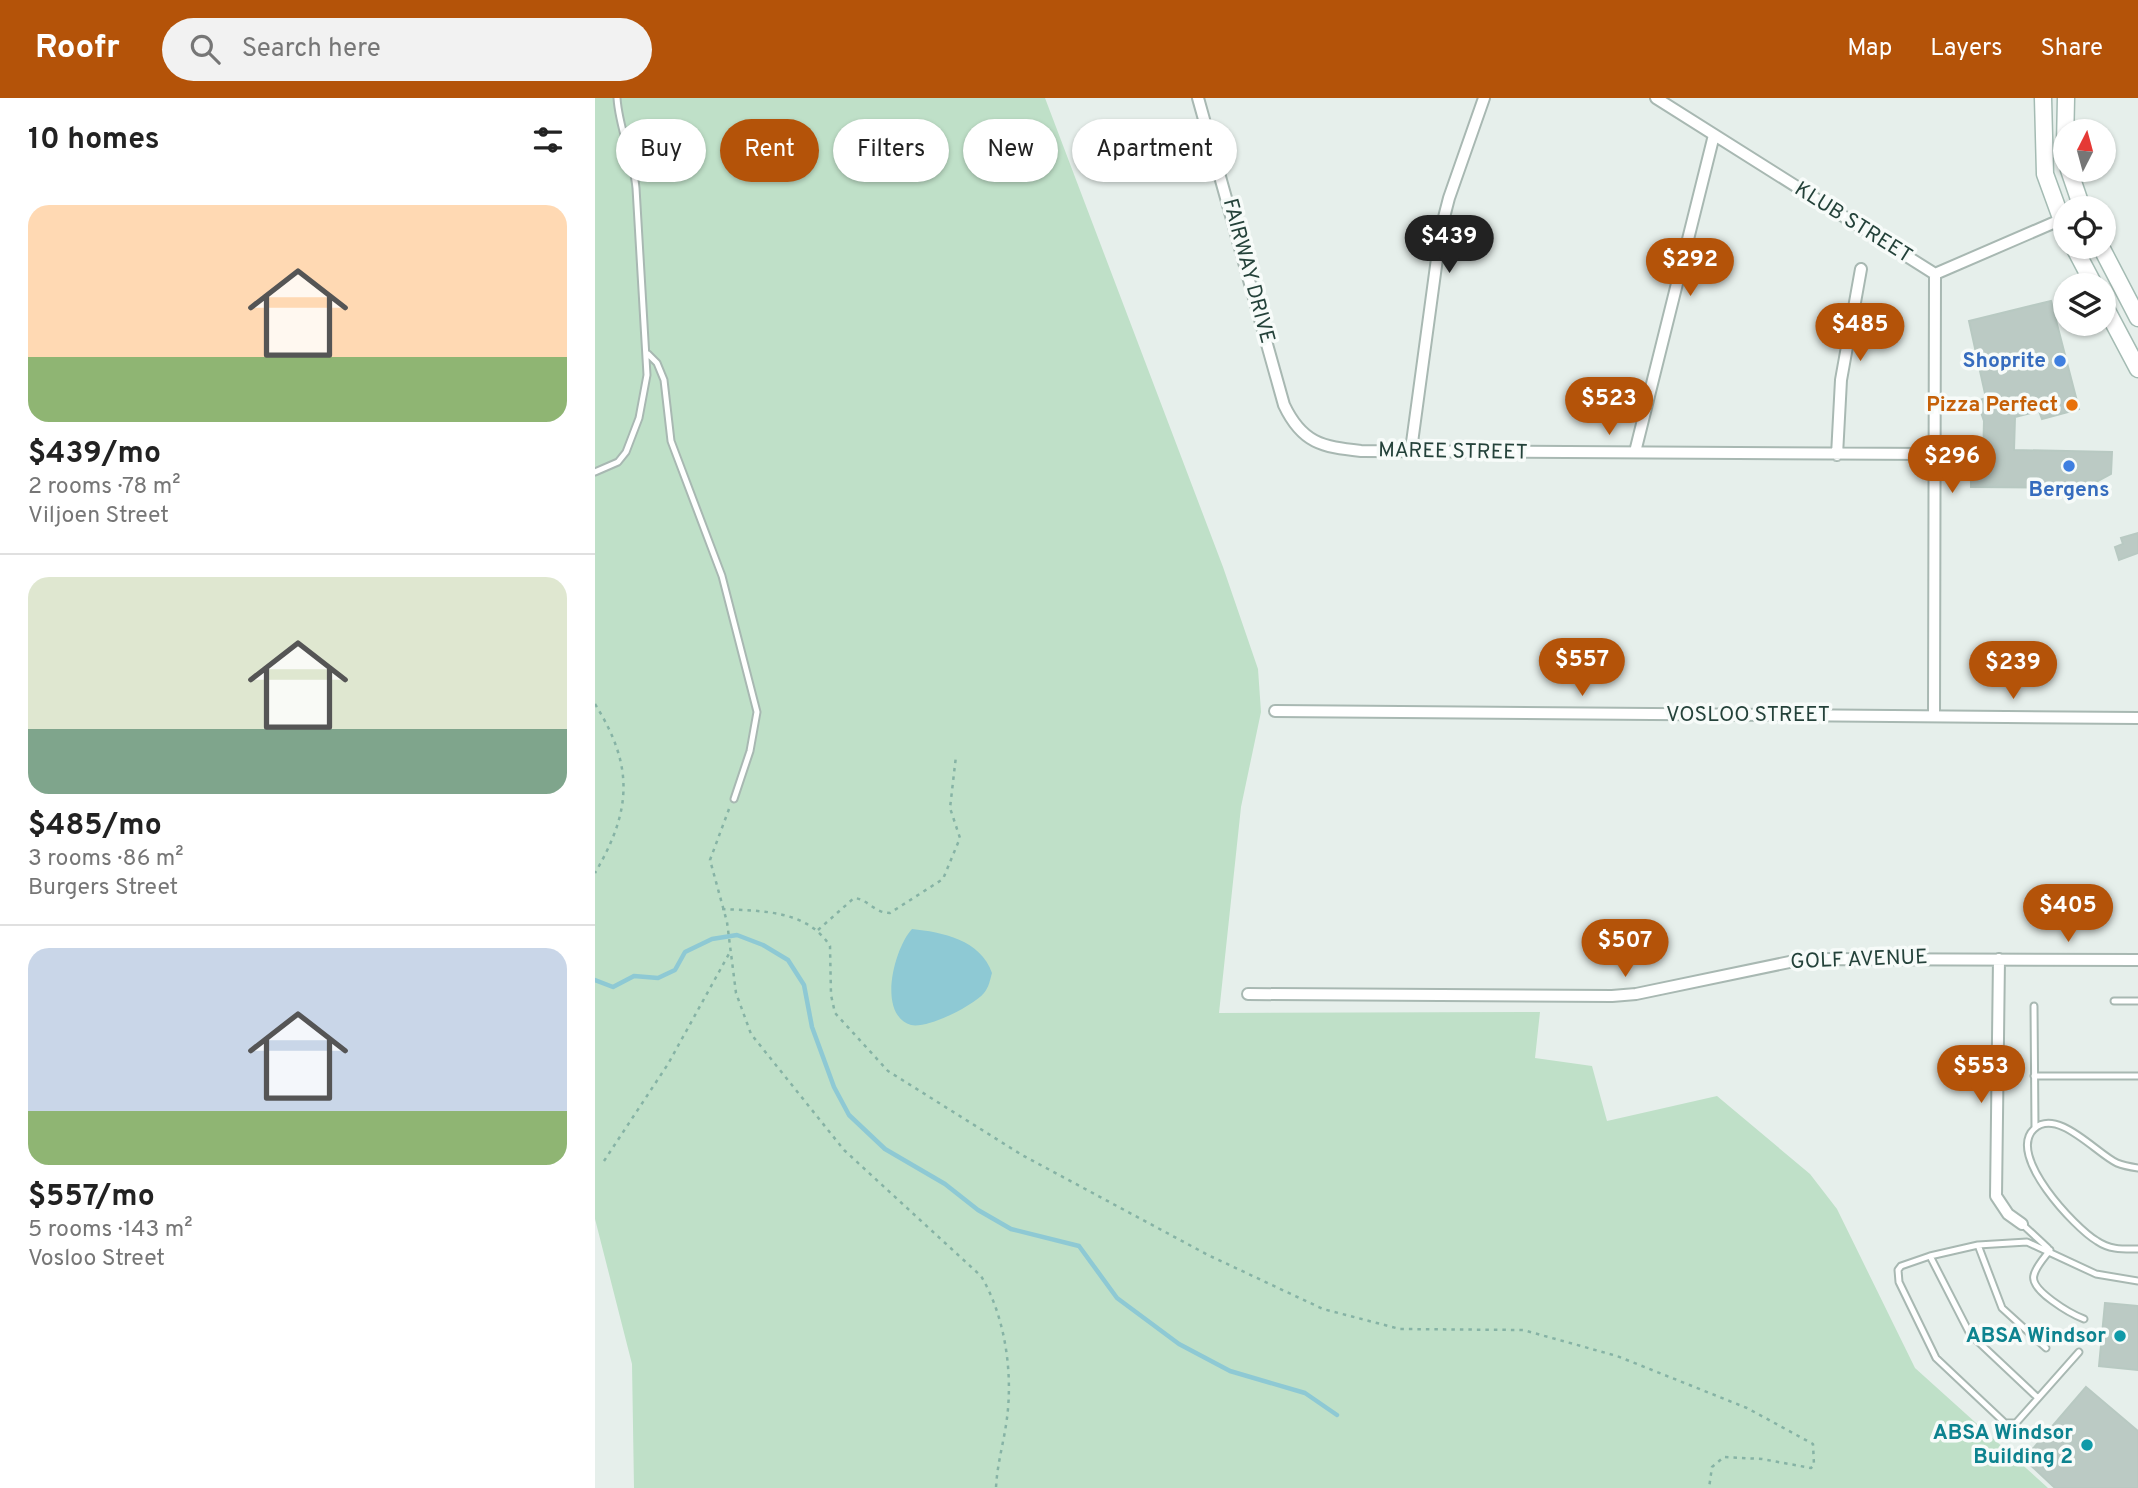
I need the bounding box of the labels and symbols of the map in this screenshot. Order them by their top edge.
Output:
north arrow [2053,119,2116,182]
street label: KLUB STREET [1789,176,1917,270]
street label: FAIRWAY DRIVE [1216,196,1280,346]
pin: $439 [1408,216,1490,275]
pin: $292 [1649,238,1731,298]
pin: $485 [1819,303,1901,363]
place label: Shoprite [1963,348,2046,375]
marker: Shoprite [2052,353,2068,369]
pin: $523 [1568,378,1650,437]
place label: Pizza Perfect [1926,392,2058,419]
marker: Pizza Perfect [2064,397,2080,413]
pin: $296 [1911,436,1993,495]
street label: MAREE STREET [1378,437,1528,467]
marker: Bergens [2061,458,2077,474]
place label: Bergens [2028,477,2110,504]
pin: $557 [1541,638,1623,698]
pin: $239 [1972,642,2054,701]
street label: VOSLOO STREET [1666,702,1830,729]
pin: $405 [2027,884,2109,944]
pin: $507 [1584,920,1666,979]
street label: GOLF AVENUE [1790,944,1928,976]
pin: $553 [1940,1046,2022,1105]
place label: ABSA Windsor [1966,1323,2106,1350]
marker: ABSA Windsor [2112,1328,2128,1344]
place label: ABSA Windsor Building 2 [1933,1420,2073,1471]
marker: ABSA Windsor Building 2 [2079,1437,2095,1453]

